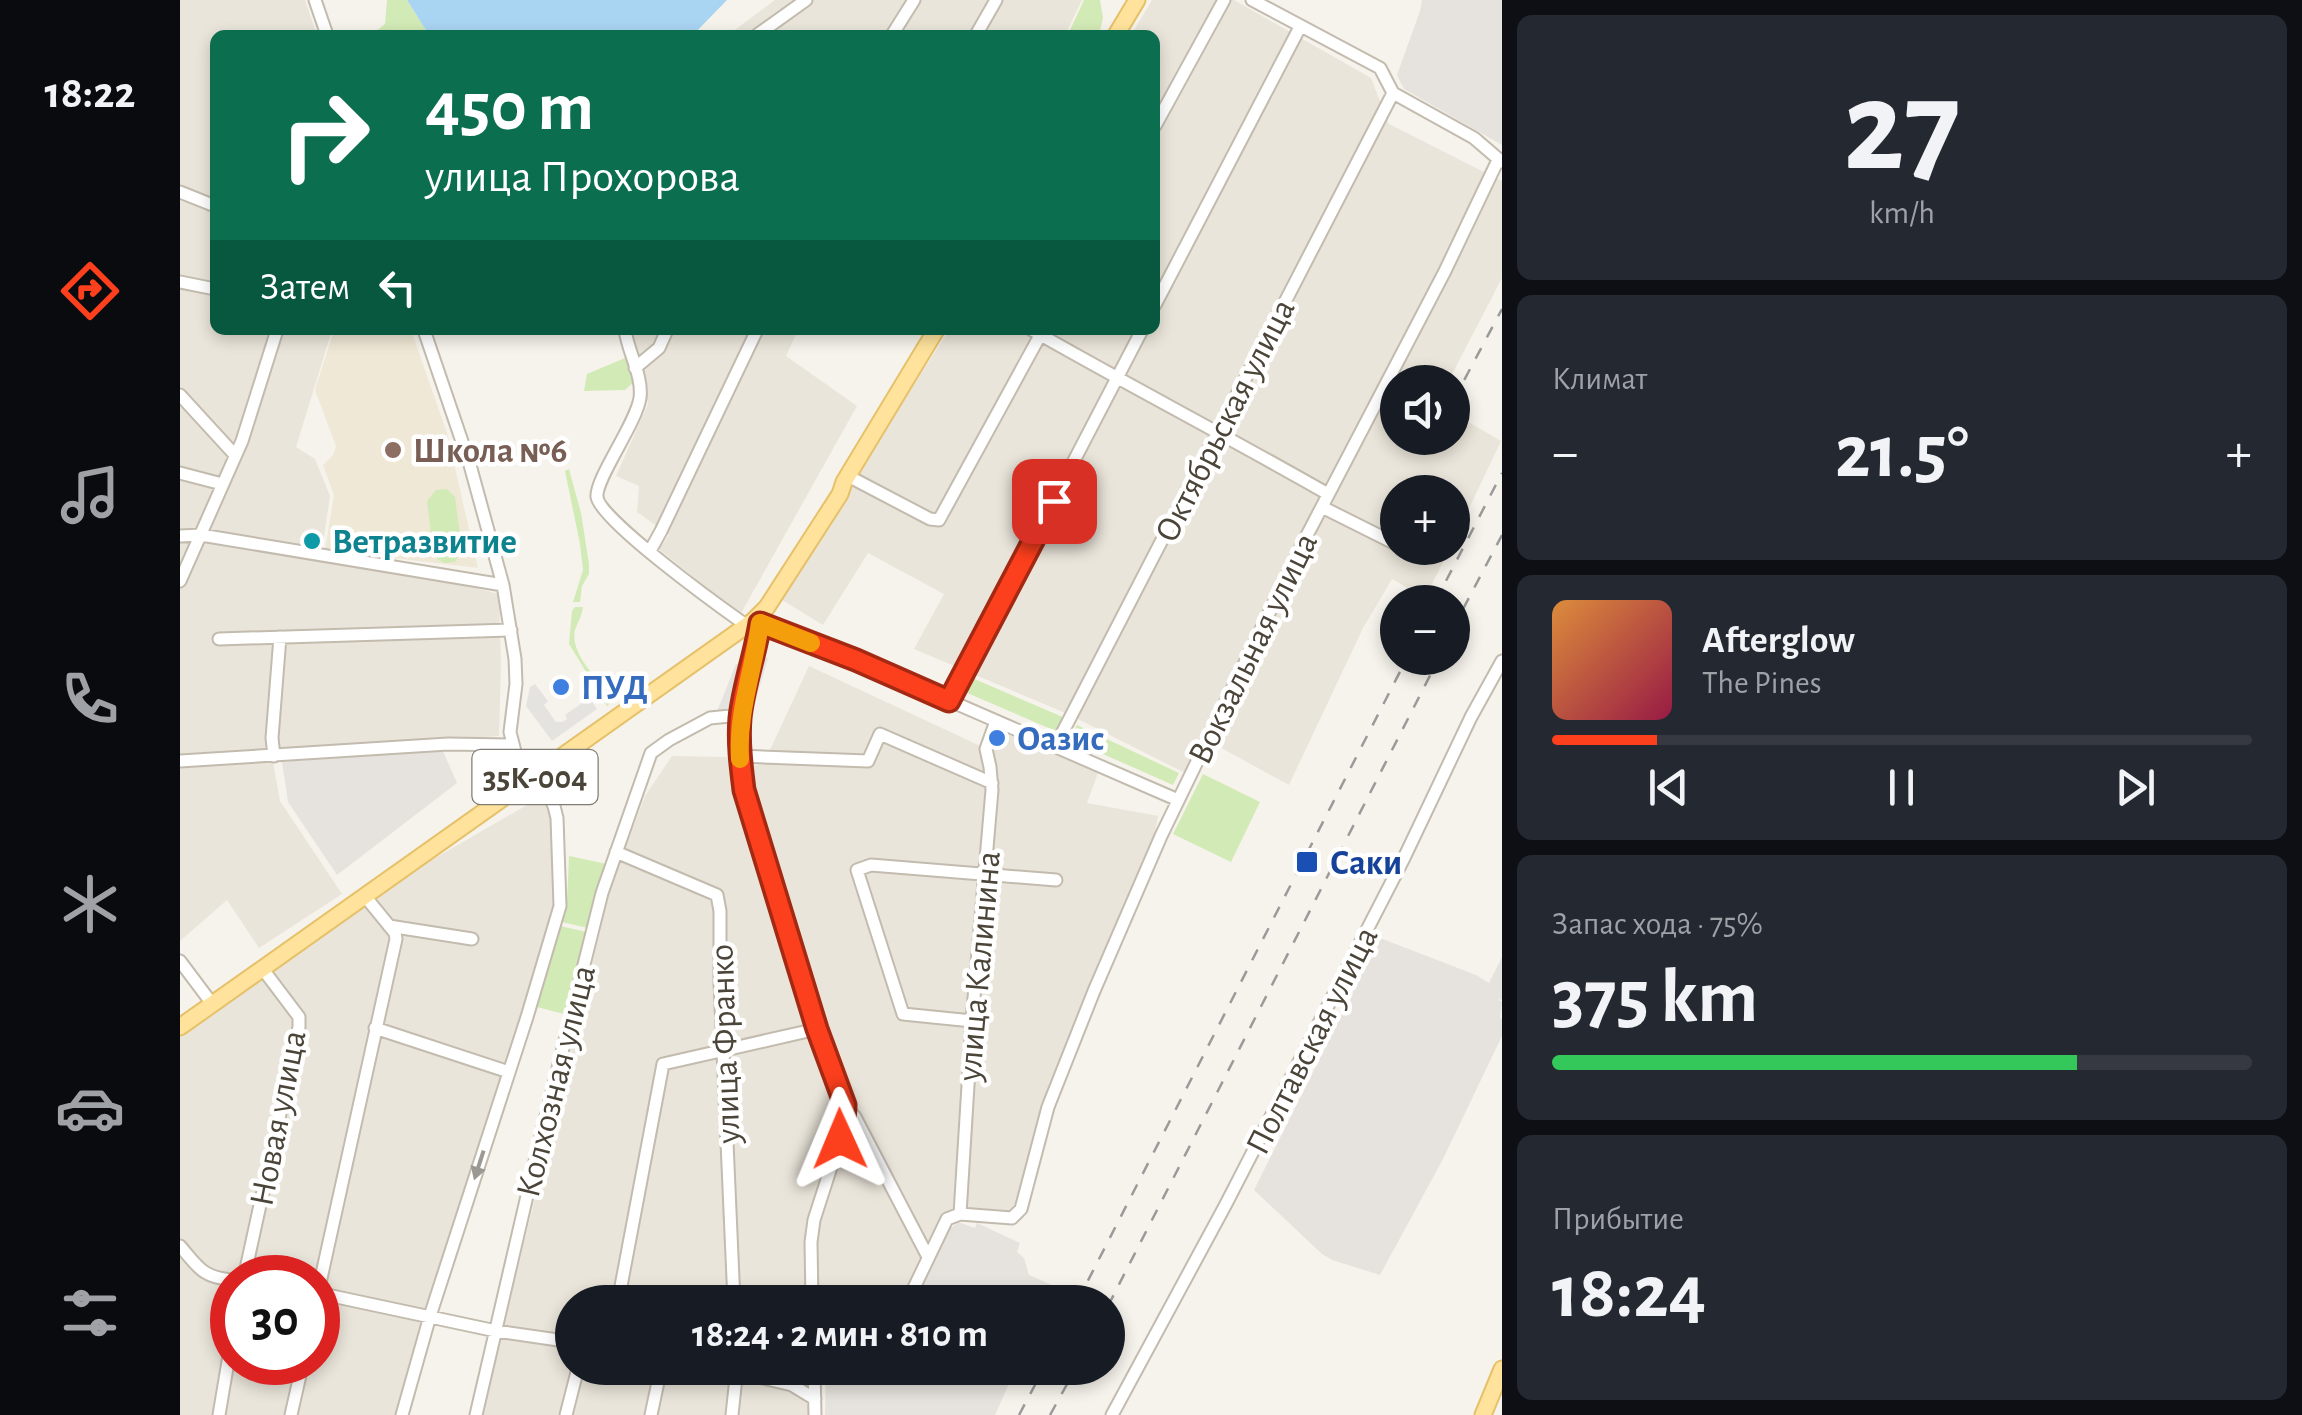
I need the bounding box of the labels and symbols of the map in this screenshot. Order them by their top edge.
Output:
street label: Октябрьская улица [1149,293,1302,548]
place label: Школа №6 [413,434,568,469]
marker: Школа №6 [382,439,404,461]
pin [1012,459,1097,544]
place label: Ветразвитие [332,525,517,560]
street label: Вокзальная улица [1182,528,1324,770]
marker: Ветразвитие [301,530,323,552]
place label: ПУД [581,671,648,706]
marker: ПУД [550,676,572,698]
place label: Оазис [1017,722,1105,757]
marker: Оазис [986,727,1008,749]
road number: 35К-004 [472,750,598,804]
place label: Саки [1330,846,1402,881]
marker: Саки [1294,849,1320,875]
street label: улица Калинина [952,850,1007,1084]
street label: Полтавская улица [1240,921,1385,1160]
street label: улица Франко [705,944,747,1145]
street label: Колхозная улица [511,962,602,1201]
street label: Новая улица [244,1028,313,1209]
position arrow [788,1087,892,1191]
one-way arrow [471,1150,486,1181]
speed limit sign: 30 [210,1255,340,1385]

